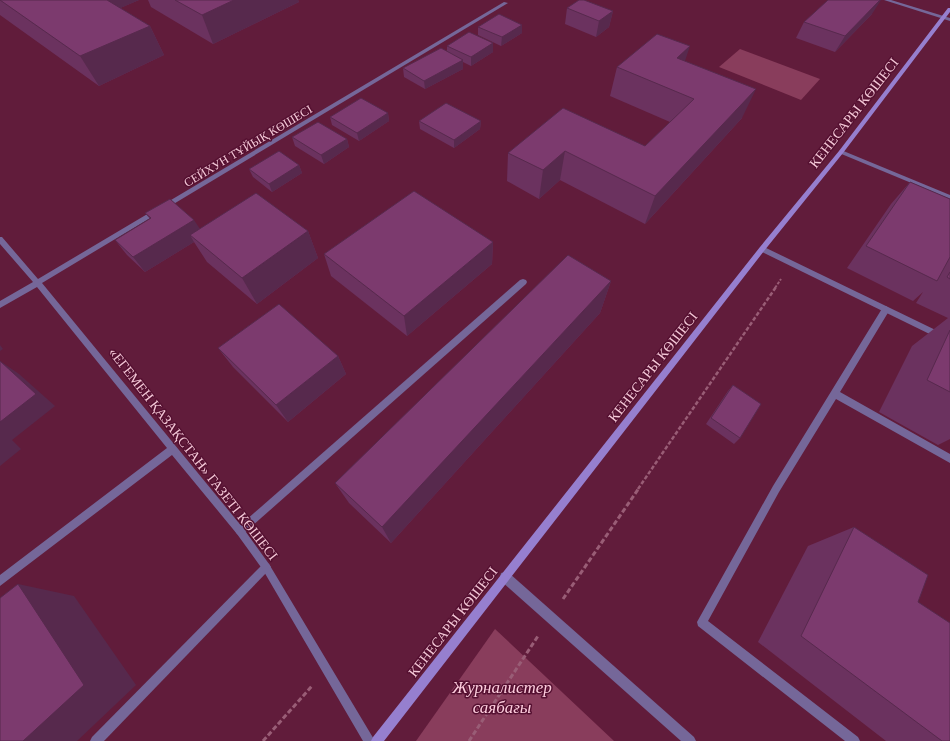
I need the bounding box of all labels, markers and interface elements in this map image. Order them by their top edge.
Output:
street label: КЕНЕСАРЫ КӨШЕСІ [807,55,902,171]
street label: СЕЙХУН ТҰЙЫҚ КӨШЕСІ [181,102,315,190]
street label: КЕНЕСАРЫ КӨШЕСІ [606,309,701,425]
street label: «ЕГЕМЕН ҚАЗАҚСТАН» ГАЗЕТІ КӨШЕСІ [106,345,281,563]
street label: КЕНЕСАРЫ КӨШЕСІ [406,564,501,680]
park label: Журналистер саябағы [451,678,552,717]

